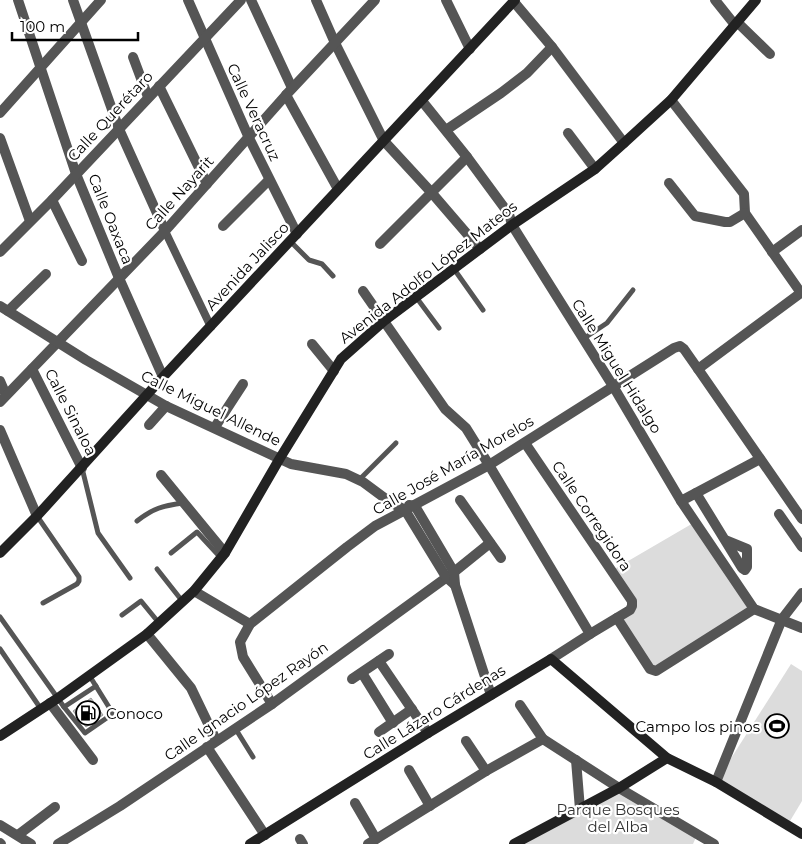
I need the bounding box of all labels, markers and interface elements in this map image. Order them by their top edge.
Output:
scale bar [12,10,139,42]
text: 100 m [20,17,65,36]
street label: Calle Veracruz [223,60,285,164]
street label: Calle Querétaro [63,67,157,165]
street label: Calle Nayarit [141,152,217,234]
street label: Calle Oaxaca [84,171,138,267]
street label: Avenida Adolfo López Mateos [335,197,521,347]
street label: Avenida Jalisco [201,218,293,314]
street label: Calle Miguel Hidalgo [568,295,666,437]
street label: Calle Sinaloa [41,365,101,459]
street label: Calle Miguel Allende [138,366,284,450]
street label: Calle José María Morelos [369,411,537,519]
street label: Calle Corregidora [548,457,636,575]
street label: Calle Ignacio López Rayón [160,637,332,765]
street label: Calle Lázaro Cárdenas [359,660,509,764]
fuel station icon: Conoco [75,700,101,726]
place label: Conoco [106,704,163,723]
sports icon: Campo los pinos [764,713,790,739]
place label: Campo los pinos [635,717,760,736]
park label: Parque Bosques del Alba [556,800,680,836]

